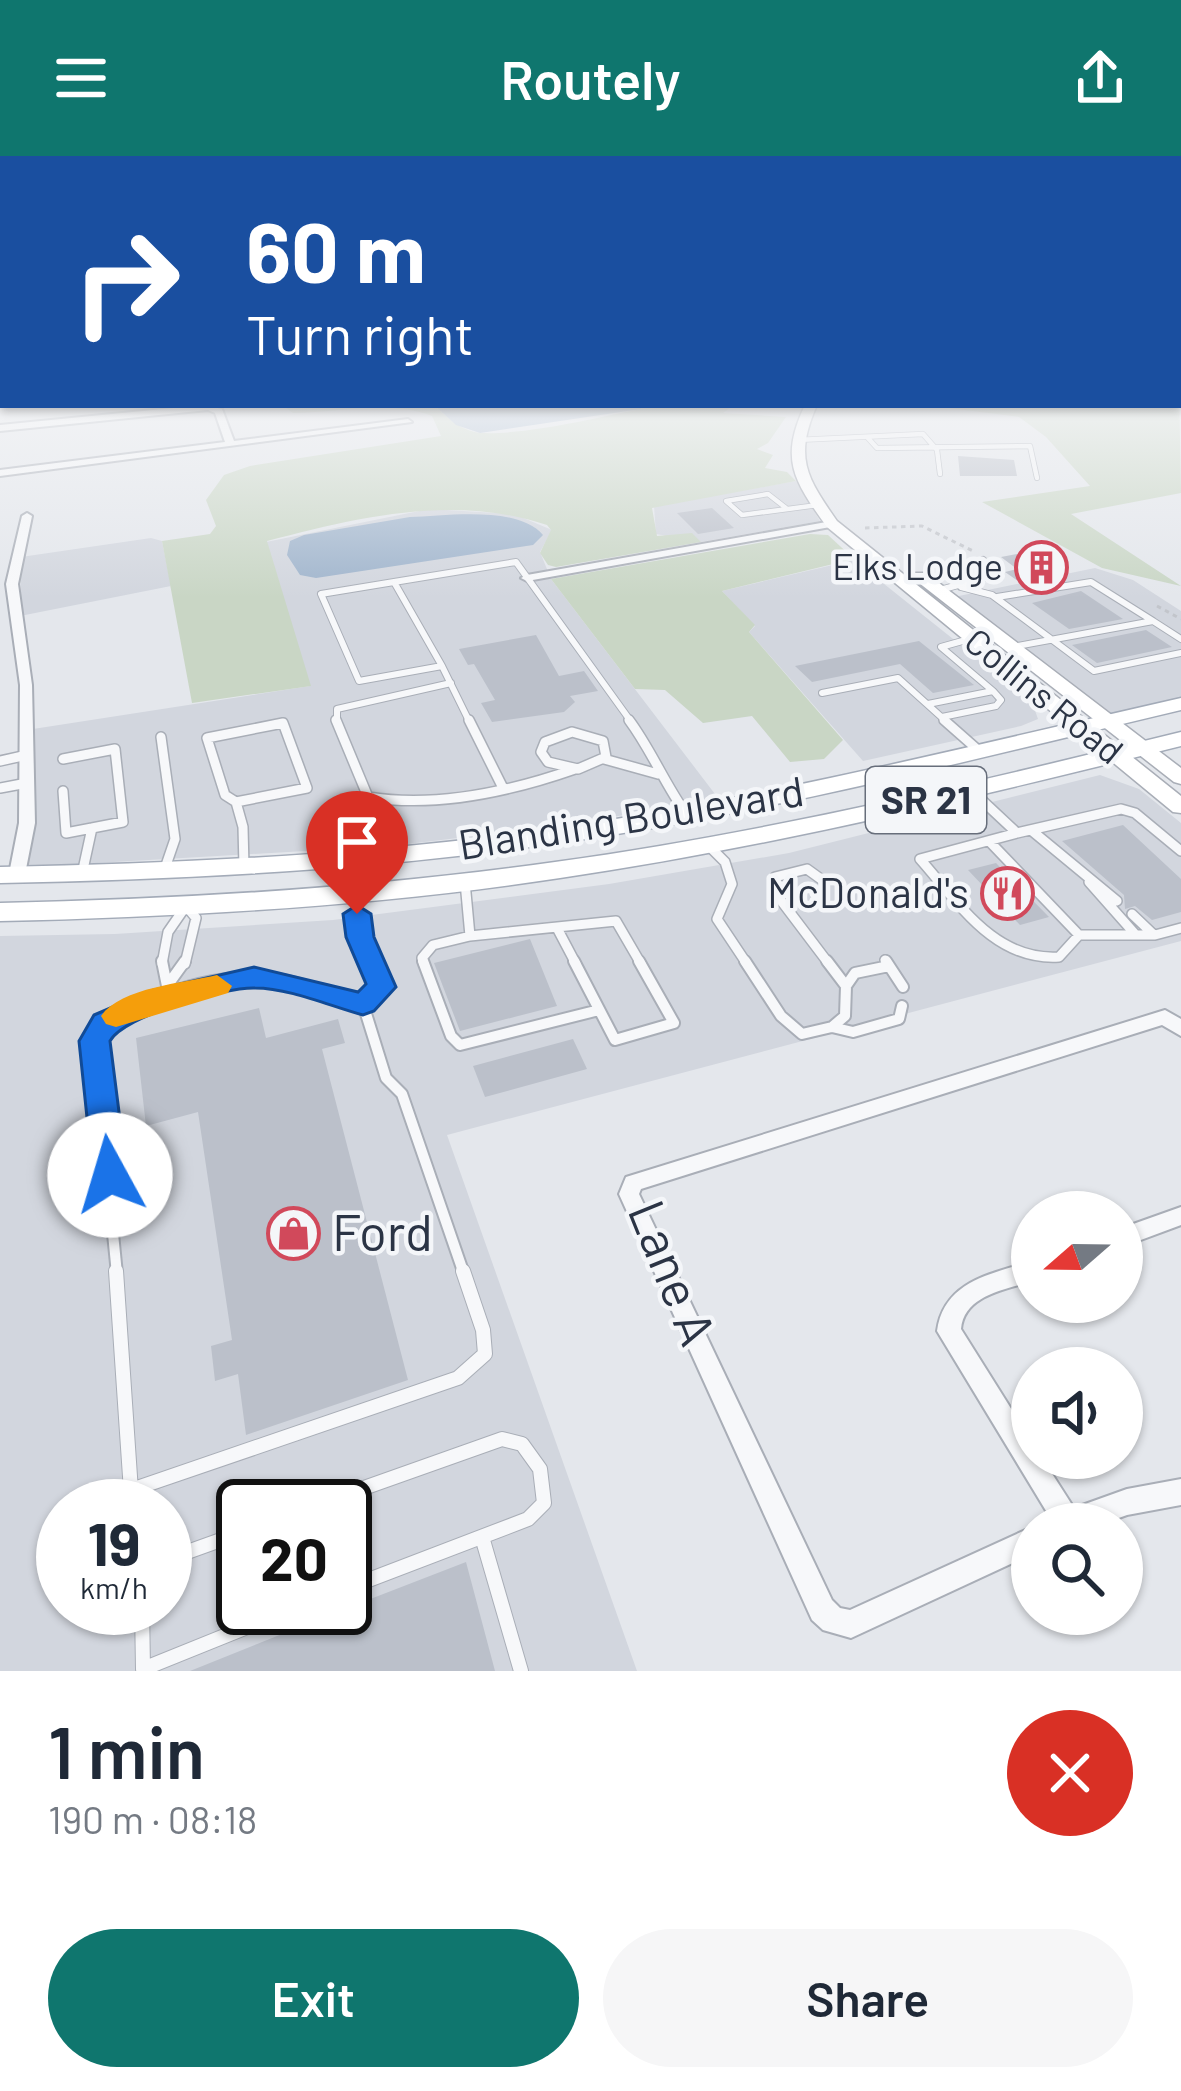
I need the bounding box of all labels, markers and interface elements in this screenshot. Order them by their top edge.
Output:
icon: menu [48,45,114,111]
icon: share [1067,45,1133,111]
text: Routely [500,46,681,111]
text: 60 m [246,199,426,300]
icon: right [48,204,204,360]
text: Turn right [246,301,474,366]
building icon: Elks Lodge [1014,539,1070,595]
place label: Elks Lodge [832,544,1003,587]
street label: Collins Road [957,618,1133,772]
street label: Blanding Boulevard [454,764,807,869]
road number: SR 21 [866,767,986,833]
pin [306,791,408,914]
icon: arrive [324,809,390,875]
restaurant icon: McDonald's [980,865,1036,921]
place label: McDonald's [767,866,969,916]
position arrow [47,1112,173,1238]
street label: Lane A [618,1191,731,1353]
north arrow [1011,1191,1143,1323]
map controls [1011,1191,1143,1635]
place label: Ford [332,1200,433,1261]
shop icon: Ford [265,1205,321,1261]
button: sound [1011,1347,1143,1479]
speed limit sign: 20 [216,1479,372,1635]
button: search [1011,1503,1143,1635]
text: 19 [87,1506,141,1578]
text: km/h [80,1569,148,1605]
text: 1 min [48,1707,205,1793]
button: close [1007,1710,1133,1836]
text: 190 m · 08:18 [48,1795,257,1842]
button: Exit [48,1929,579,2067]
button: Share [603,1929,1133,2067]

